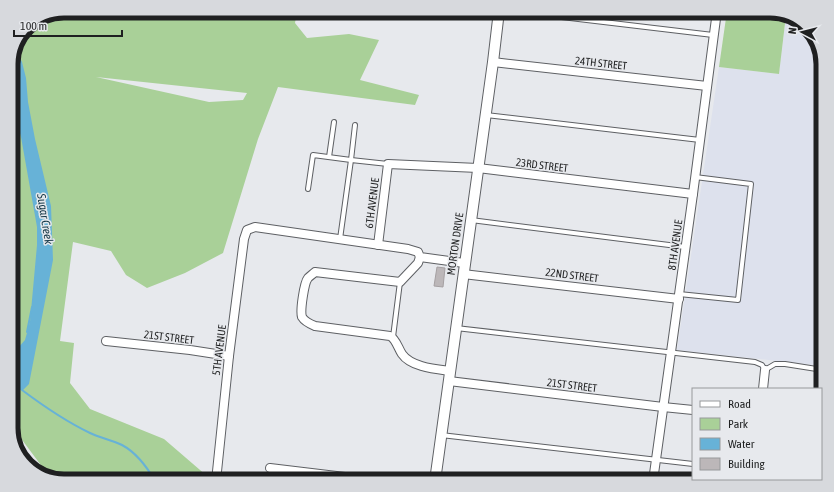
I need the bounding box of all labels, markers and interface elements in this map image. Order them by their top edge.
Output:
scale bar [14,12,122,38]
north arrow [782,12,822,52]
text: 100 m [20,19,47,33]
text: N [786,27,798,35]
street label: 24TH STREET [574,54,628,72]
street label: 23RD STREET [515,156,569,174]
street label: 6TH AVENUE [363,177,381,229]
water label: Sugar Creek [34,191,56,246]
street label: MORTON DRIVE [445,212,465,276]
street label: 8TH AVENUE [666,219,685,271]
street label: 22ND STREET [545,266,600,284]
street label: 5TH AVENUE [210,324,228,376]
street label: 21ST STREET [143,328,195,346]
street label: 21ST STREET [546,376,598,394]
legend [692,388,822,480]
text: Road [728,397,751,411]
text: Park [728,417,749,431]
text: Water [728,437,755,451]
text: Building [728,457,766,471]

